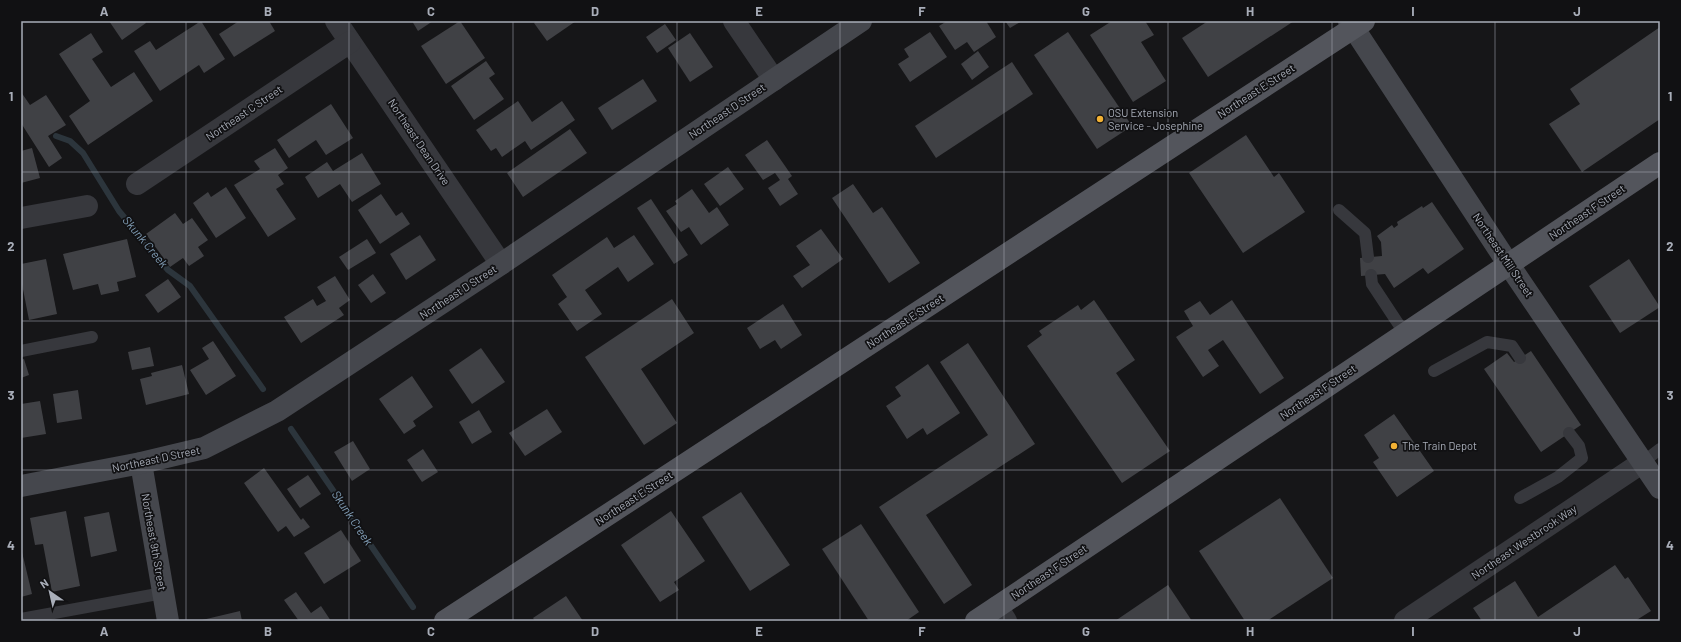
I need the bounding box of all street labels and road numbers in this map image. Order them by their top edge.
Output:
street label: Northeast E Street [1215,61,1297,120]
street label: Northeast D Street [686,80,767,141]
street label: Northeast C Street [203,82,284,143]
street label: Northeast Dean Drive [386,96,453,187]
street label: Northeast F Street [1546,181,1627,242]
street label: Northeast Mill Street [1471,210,1536,299]
street label: Northeast D Street [417,262,499,321]
street label: Northeast E Street [864,291,946,350]
street label: Northeast F Street [1277,361,1358,422]
street label: Northeast D Street [111,443,201,474]
street label: Northeast E Street [593,468,675,527]
street label: Northeast 9th Street [140,492,169,591]
street label: Northeast Westbrook Way [1469,502,1579,582]
street label: Northeast F Street [1008,541,1089,602]

